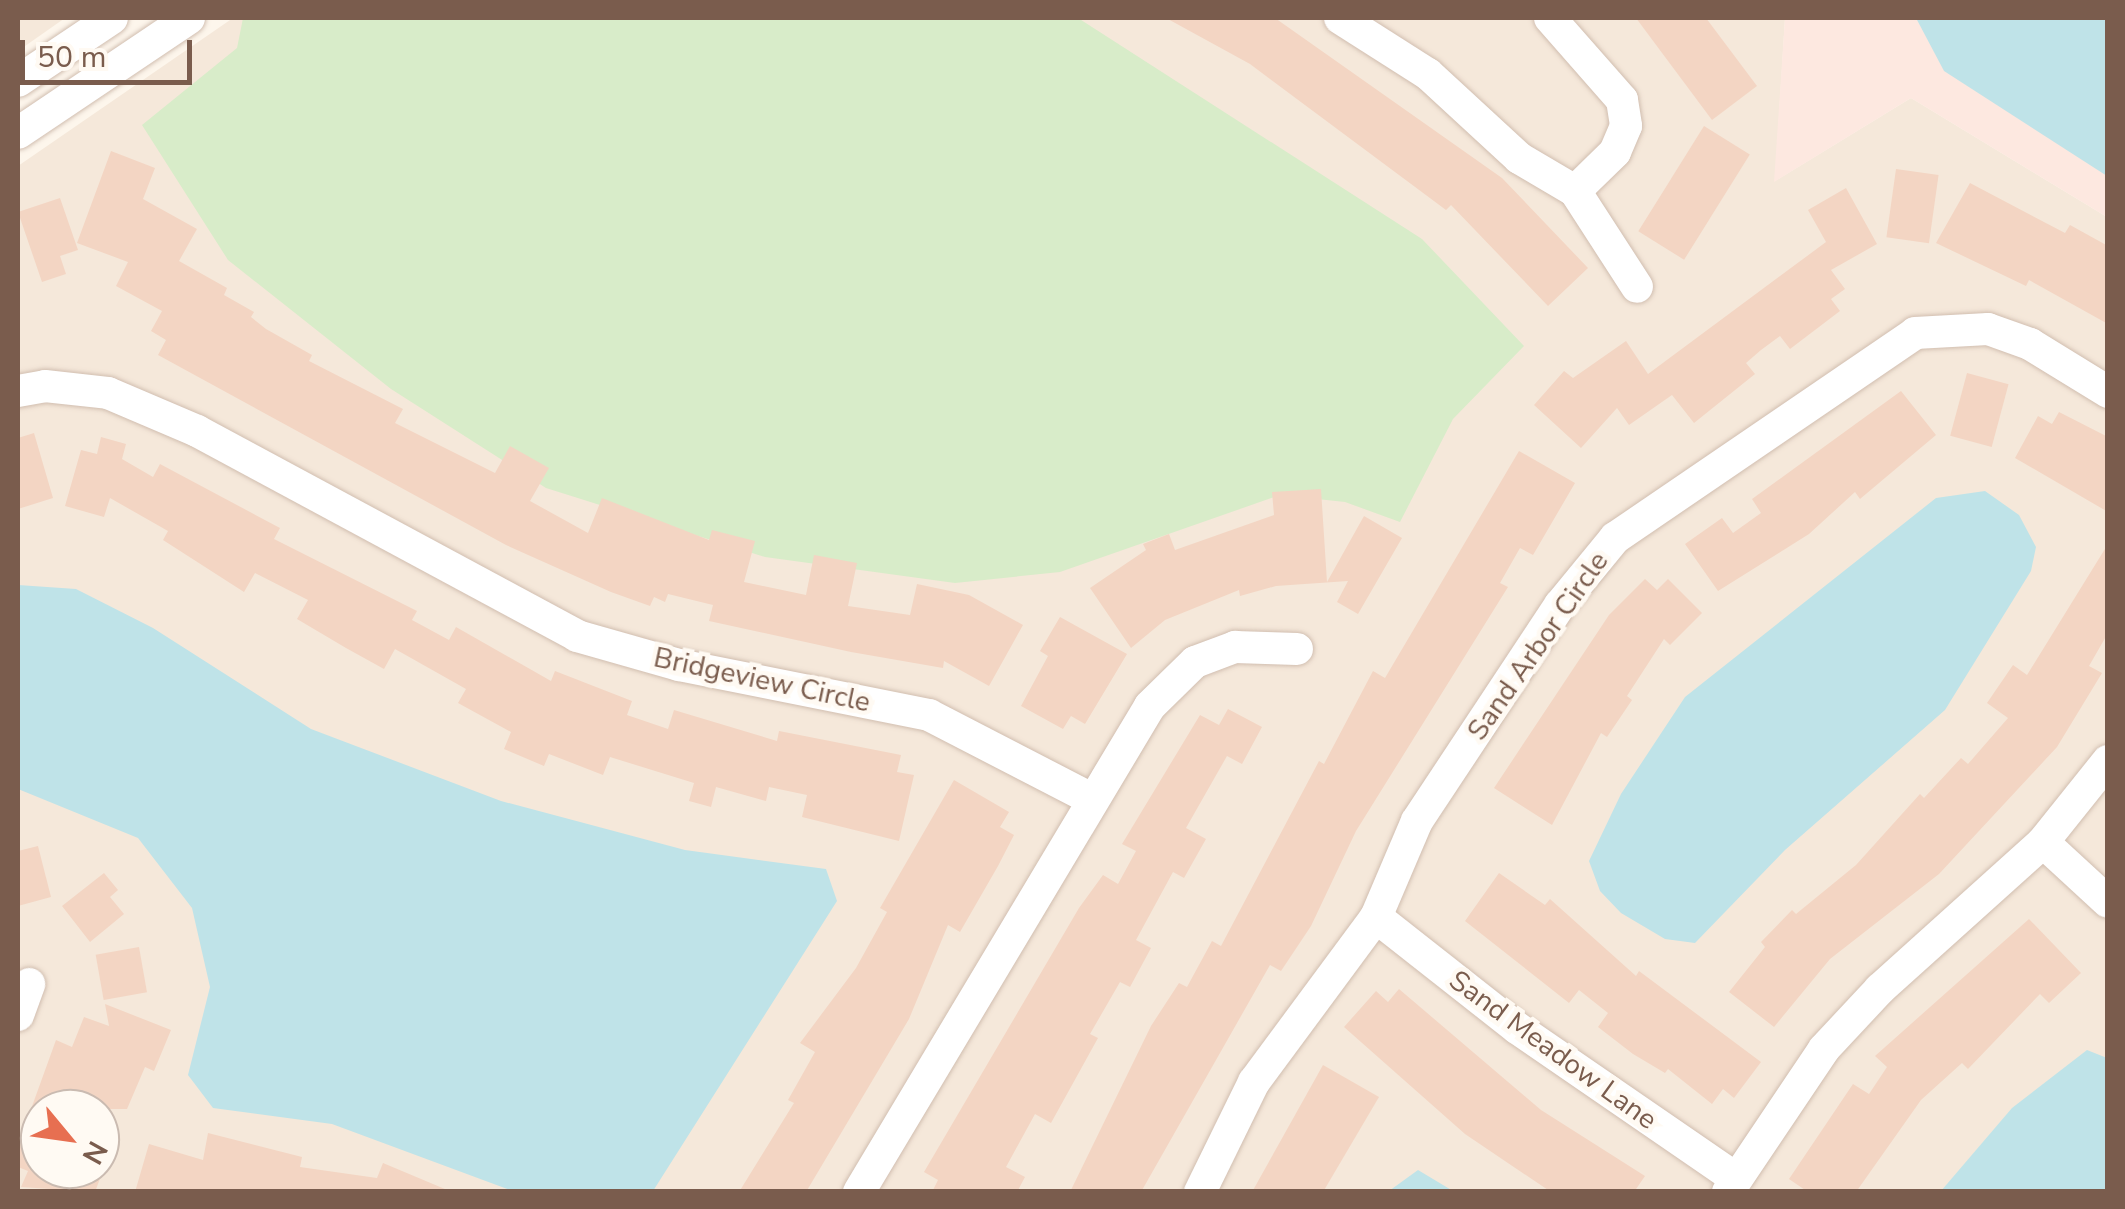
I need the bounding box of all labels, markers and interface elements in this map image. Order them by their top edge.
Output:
scale bar [25,20,198,82]
text: 50 m [37,37,106,78]
street label: Sand Arbor Circle [1461,545,1615,747]
street label: Bridgeview Circle [651,641,873,719]
street label: Sand Meadow Lane [1443,963,1663,1137]
north arrow [20,1089,120,1189]
text: N [73,1134,116,1171]

